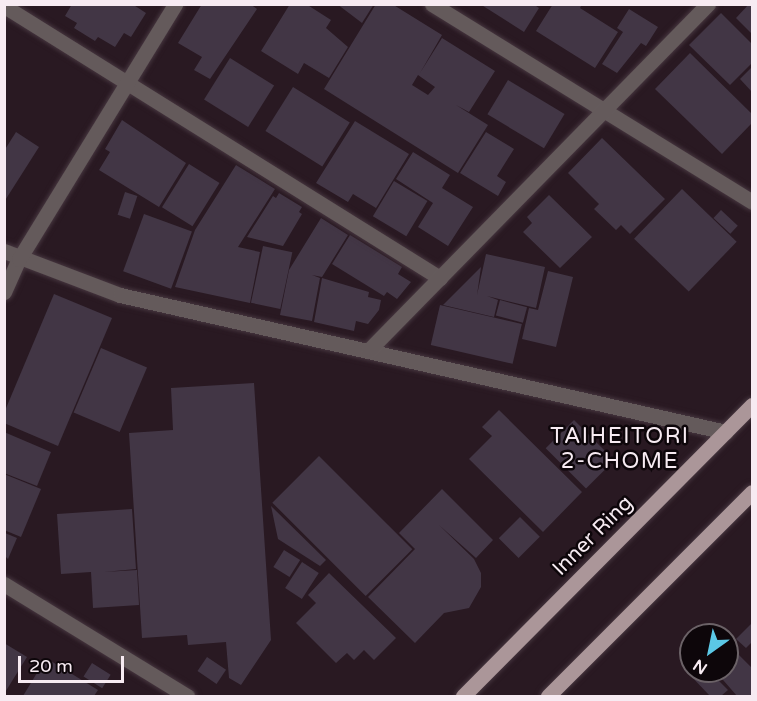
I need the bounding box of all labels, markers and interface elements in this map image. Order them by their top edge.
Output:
district label: TAIHEITORI 2-CHOME [550,423,690,475]
street label: Inner Ring [548,491,638,581]
north arrow [679,623,739,683]
scale bar [21,644,128,682]
text: 20 m [29,655,73,677]
text: N [689,655,711,678]

